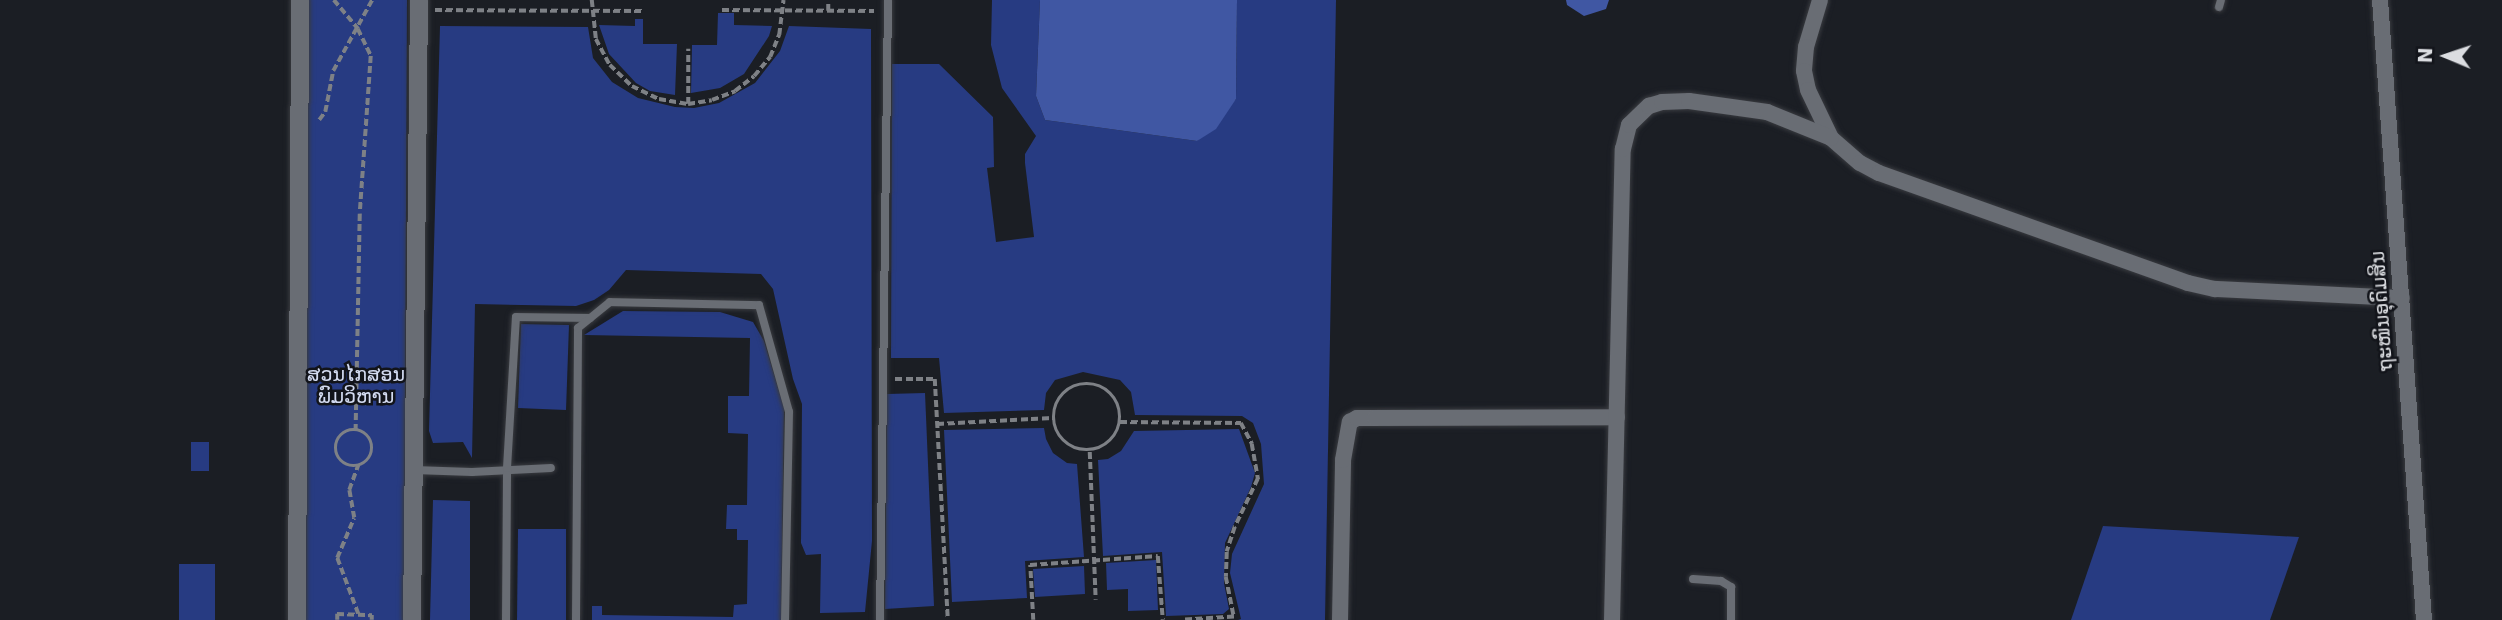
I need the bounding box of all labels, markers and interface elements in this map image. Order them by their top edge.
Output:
north arrow [2411,21,2481,91]
text: N [2414,47,2436,64]
street label: ຖະໜົນອຸດົມສິນ [2366,250,2398,372]
park label: ສວນໄກສອນ ພົມວິຫານ [307,364,405,408]

